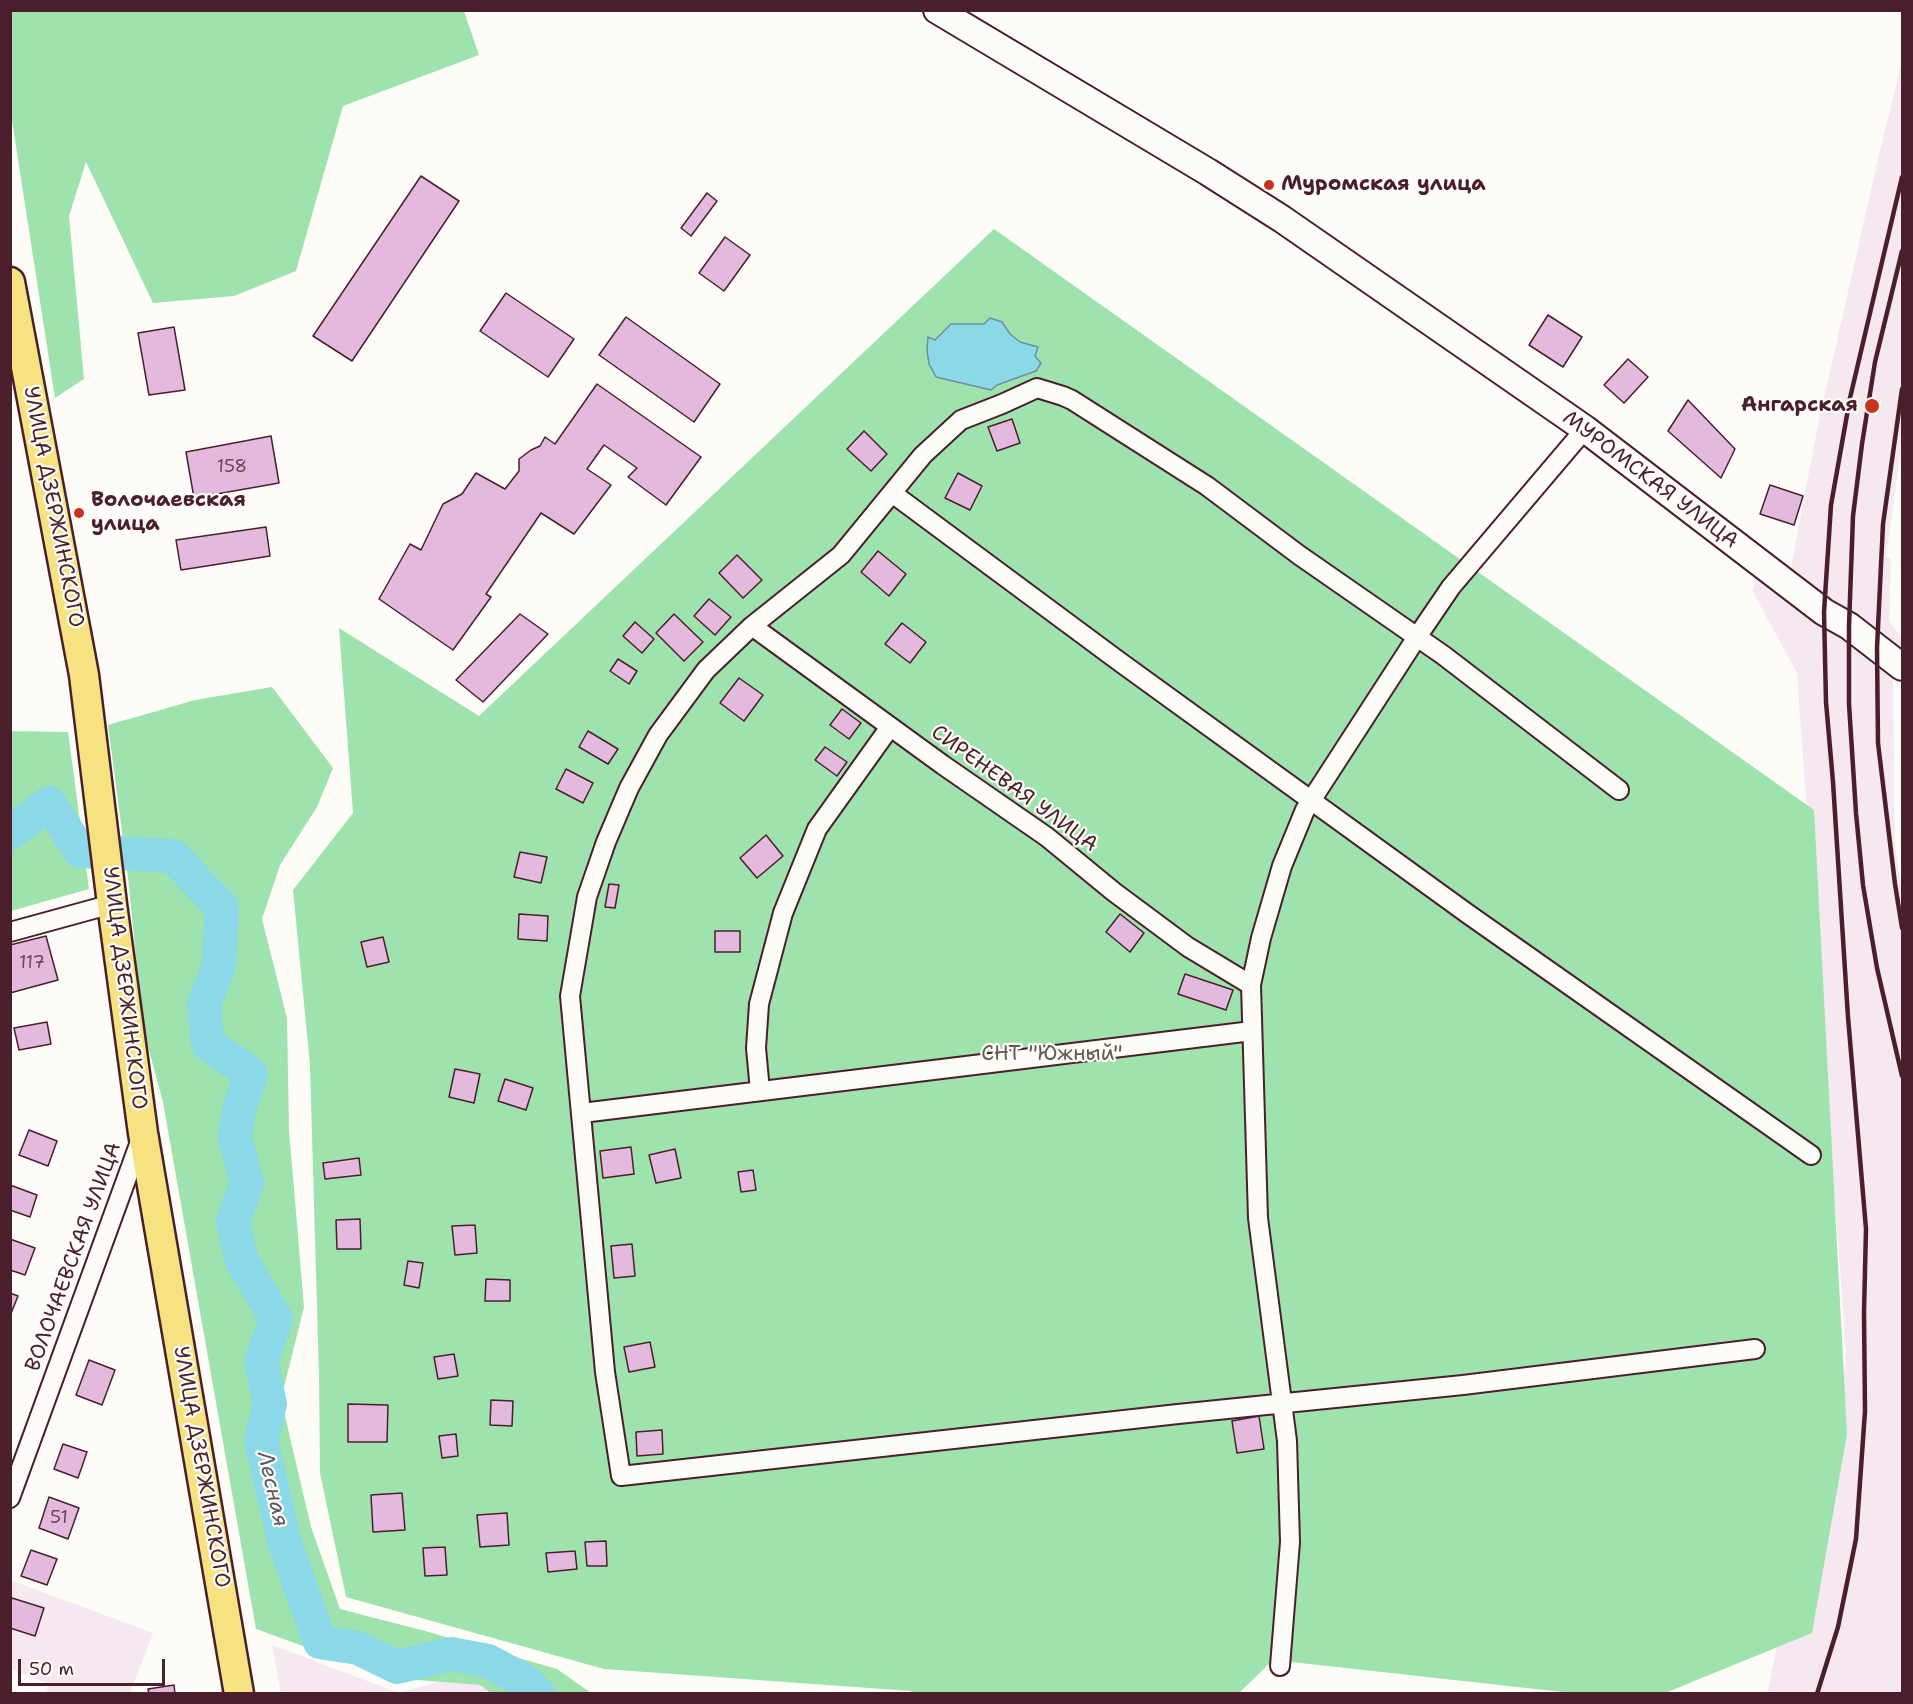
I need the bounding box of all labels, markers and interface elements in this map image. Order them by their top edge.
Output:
place label: Муромская улица [1281,172,1486,198]
marker: Муромская улица [1262,178,1276,192]
street label: УЛИЦА ДЗЕРЖИНСКОГО [17,384,89,630]
place label: Ангарская [1741,393,1858,419]
marker: Ангарская [1863,397,1881,415]
street label: МУРОМСКАЯ УЛИЦА [1557,406,1743,554]
house number: 158 [217,456,247,478]
place label: Волочаевская улица [91,488,246,538]
marker: Волочаевская улица [72,506,86,520]
street label: СИРЕНЕВАЯ УЛИЦА [926,720,1102,858]
street label: УЛИЦА ДЗЕРЖИНСКОГО [97,865,151,1111]
house number: 117 [19,952,45,974]
park label: СНТ "Южный" [981,1042,1123,1068]
street label: ВОЛОЧАЕВСКАЯ УЛИЦА [21,1139,127,1375]
street label: УЛИЦА ДЗЕРЖИНСКОГО [167,1344,235,1590]
water label: Лесная [251,1449,293,1529]
house number: 51 [50,1507,68,1529]
scale bar [21,1647,168,1685]
text: 50 m [29,1657,74,1681]

